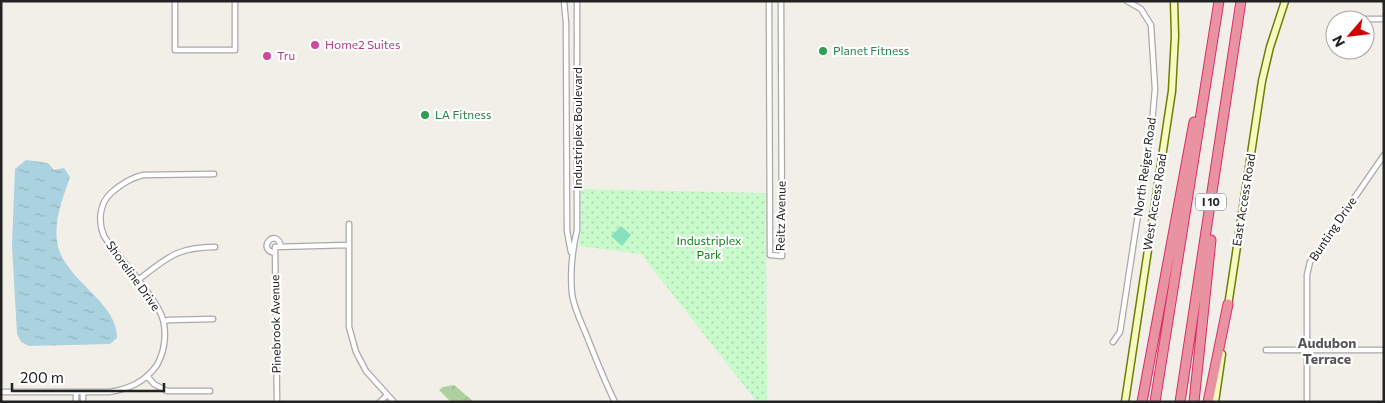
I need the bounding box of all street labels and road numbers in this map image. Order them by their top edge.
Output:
street label: Industriplex Boulevard [570,67,584,189]
street label: North Reiger Road [1130,116,1158,217]
street label: West Access Road [1139,152,1169,251]
street label: East Access Road [1229,153,1257,247]
street label: Reitz Avenue [772,181,788,251]
road number: I 10 [1196,193,1226,210]
street label: Bunting Drive [1306,194,1359,263]
street label: Shoreline Drive [104,238,164,313]
street label: Pinebrook Avenue [267,275,283,373]

